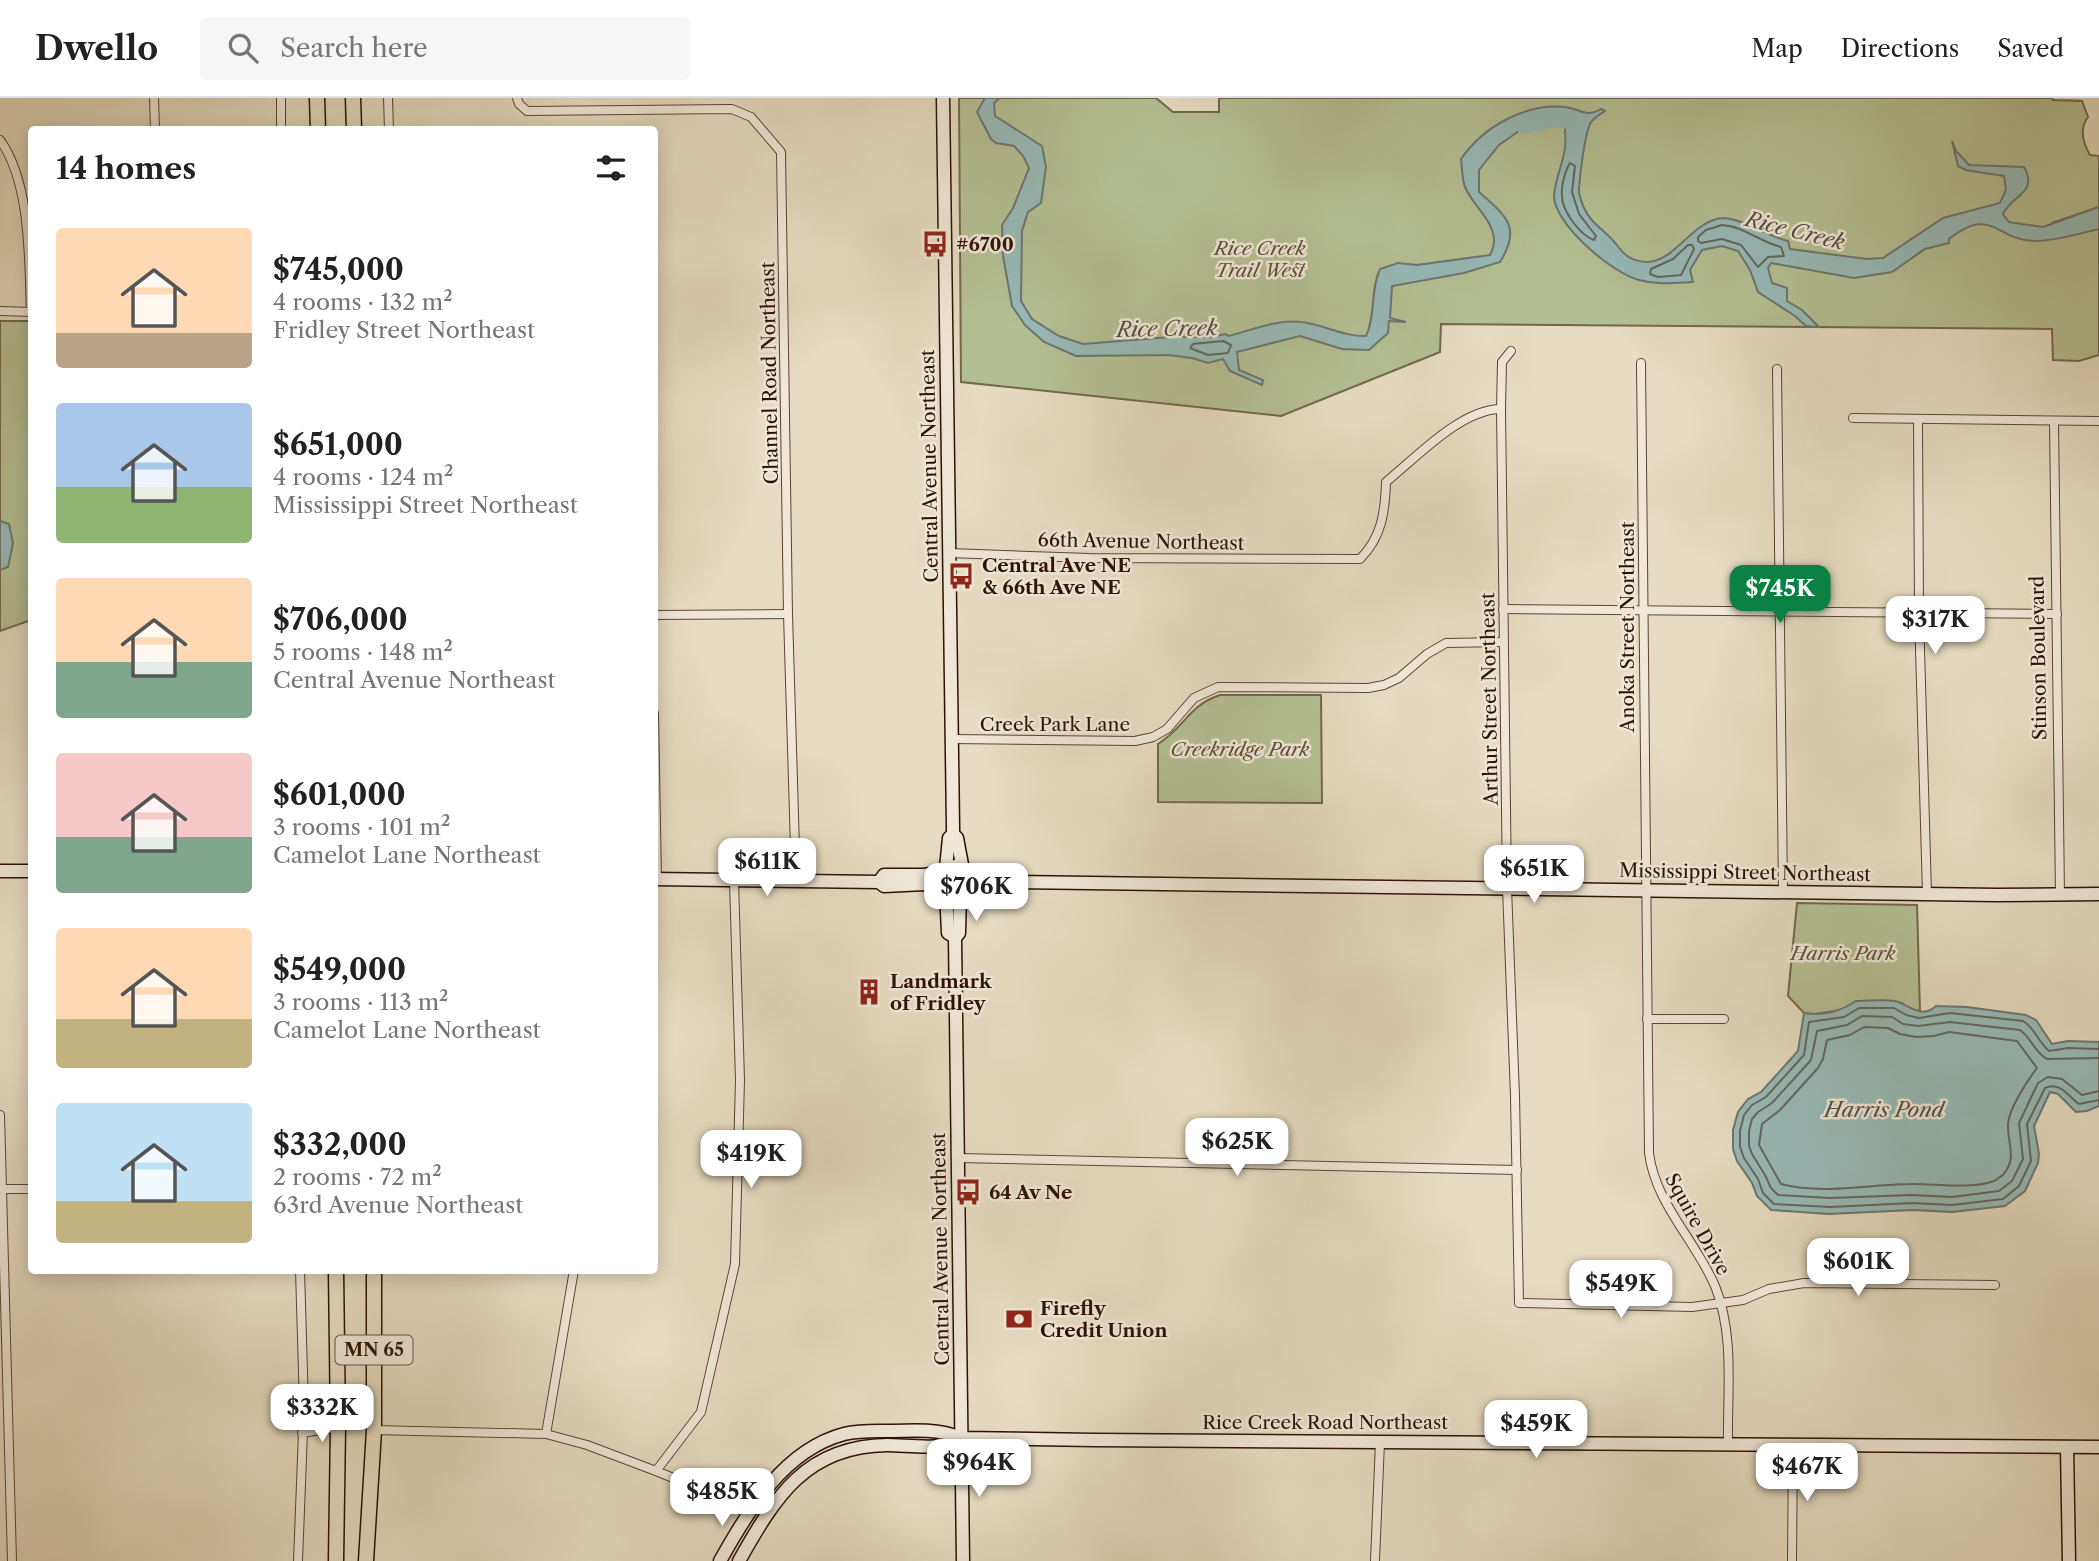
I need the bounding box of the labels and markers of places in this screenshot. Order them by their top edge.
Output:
bus stop icon: #6700 [920,229,950,259]
place label: #6700 [956,233,1014,256]
place label: Central Ave NE & 66th Ave NE [982,554,1131,599]
bus stop icon: Central Ave NE & 66th Ave NE [946,561,976,591]
pin: $745K [1731,566,1829,625]
pin: $317K [1886,596,1984,656]
pin: $611K [718,838,816,898]
pin: $651K [1485,846,1583,905]
pin: $706K [927,864,1025,923]
place label: Landmark of Fridley [890,970,992,1015]
building icon: Landmark of Fridley [854,977,884,1007]
pin: $625K [1188,1118,1286,1178]
pin: $419K [702,1130,800,1190]
bus stop icon: 64 Av Ne [953,1177,983,1207]
place label: 64 Av Ne [989,1181,1072,1204]
pin: $601K [1809,1238,1907,1298]
pin: $549K [1572,1260,1670,1320]
place label: Firefly Credit Union [1040,1297,1167,1342]
bank icon: Firefly Credit Union [1004,1304,1034,1334]
pin: $332K [273,1384,371,1444]
pin: $459K [1487,1400,1585,1460]
pin: $964K [930,1440,1028,1499]
pin: $467K [1758,1444,1856,1503]
pin: $485K [673,1468,771,1528]

